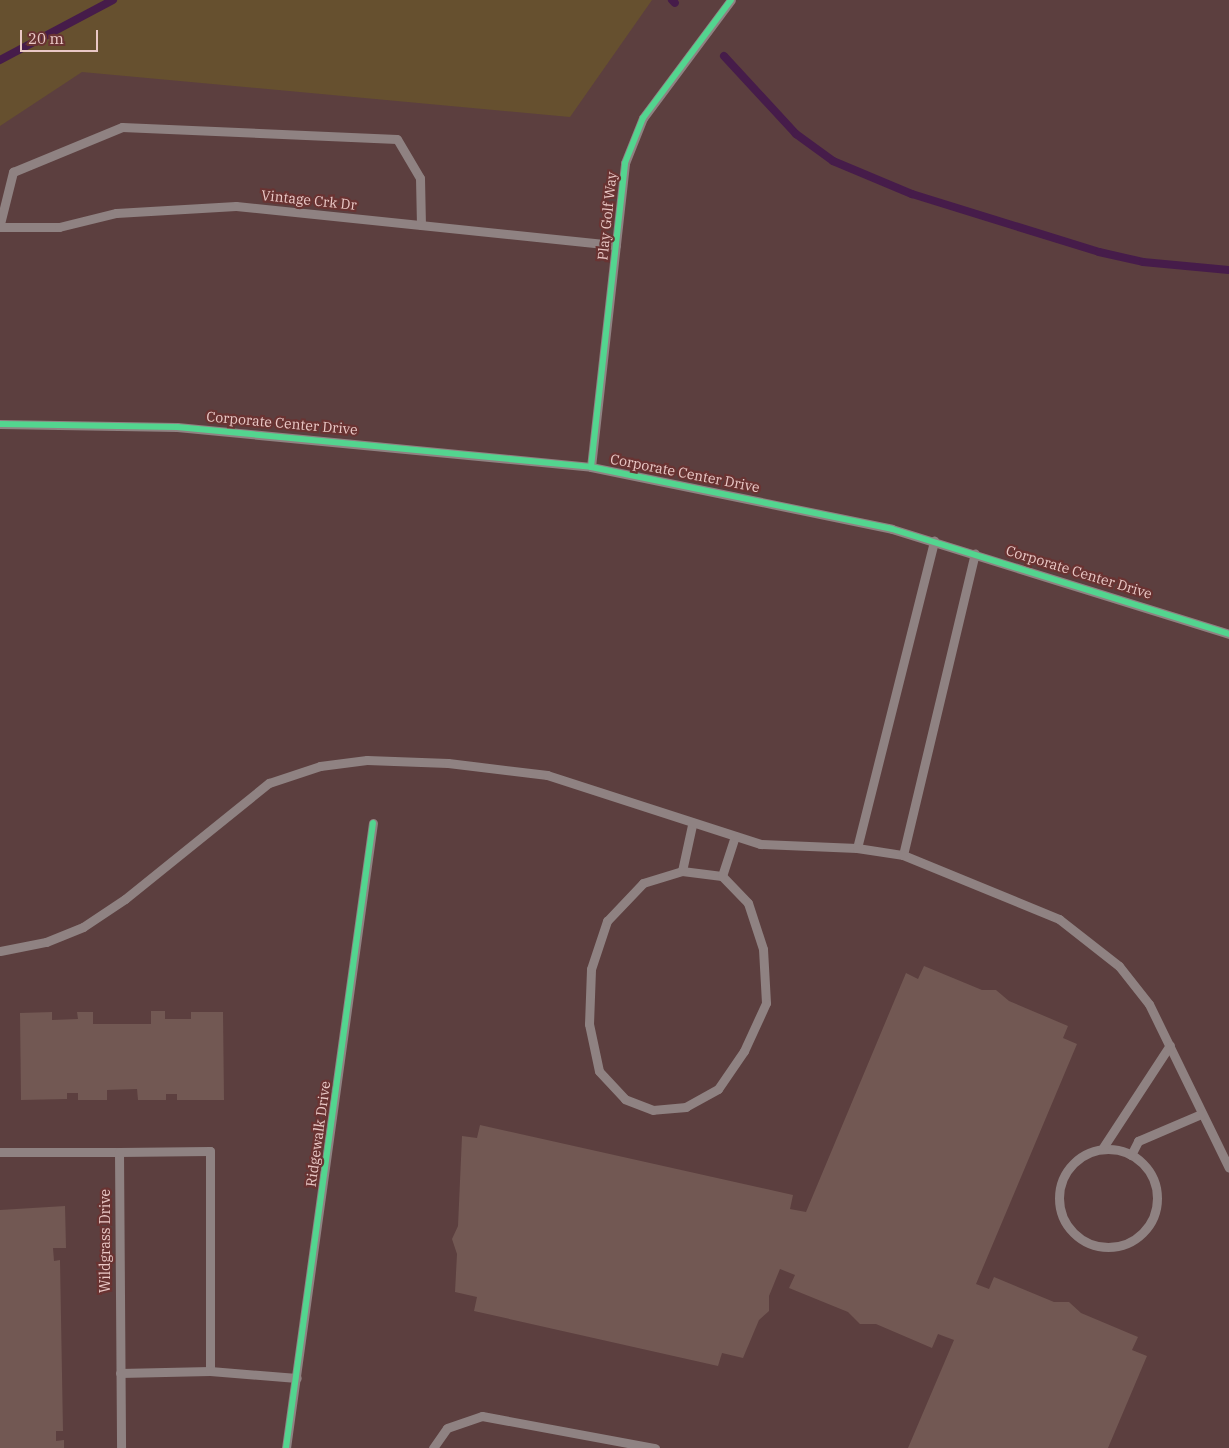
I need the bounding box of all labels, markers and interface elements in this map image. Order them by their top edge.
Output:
scale bar [22,20,100,52]
text: 20 m [28,29,64,48]
street label: Play Golf Way [594,171,620,261]
street label: Vintage Crk Dr [261,187,357,213]
street label: Corporate Center Drive [206,408,358,438]
street label: Corporate Center Drive [609,450,761,496]
street label: Corporate Center Drive [1004,542,1154,602]
street label: Ridgewalk Drive [302,1080,334,1188]
street label: Wildgrass Drive [97,1189,113,1293]

